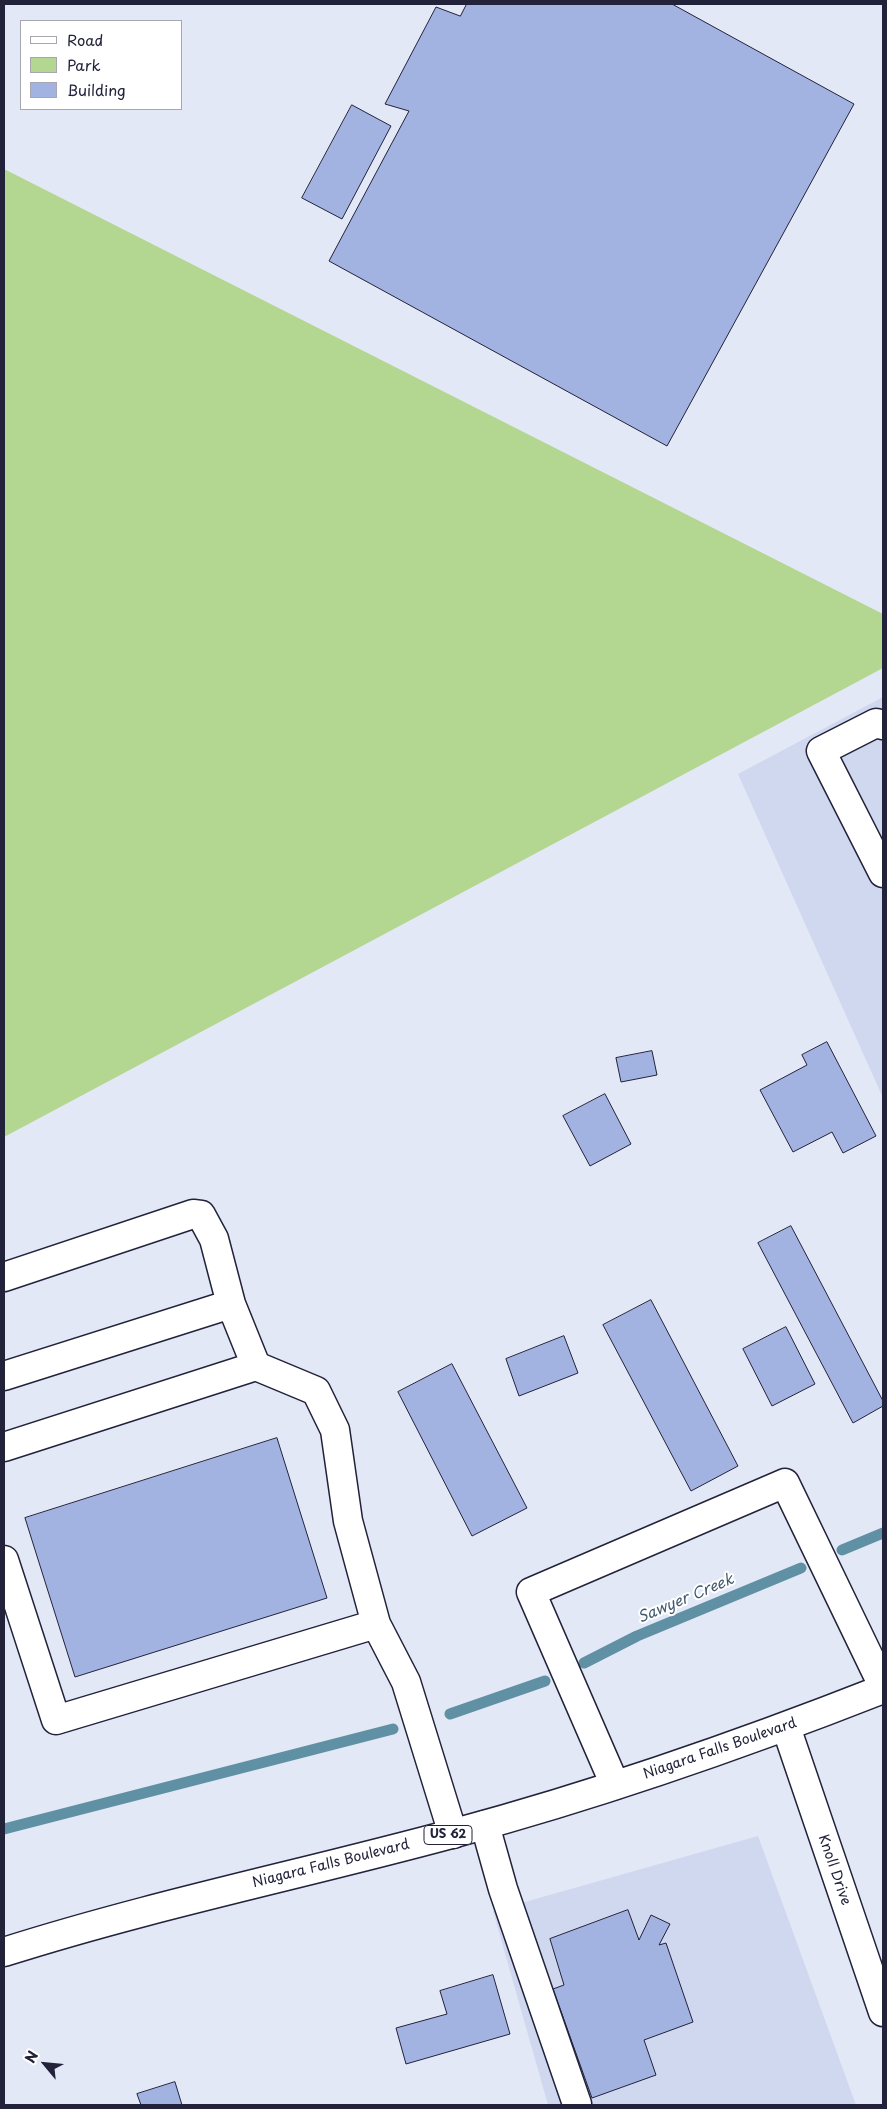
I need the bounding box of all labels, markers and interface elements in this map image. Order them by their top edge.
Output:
legend [20,20,182,110]
text: Road [67,28,103,51]
text: Park [67,53,101,76]
text: Building [67,78,126,101]
water label: Sawyer Creek [635,1571,737,1627]
street label: Niagara Falls Boulevard [641,1715,799,1783]
road number: US 62 [424,1826,472,1844]
street label: Knoll Drive [814,1833,854,1907]
street label: Niagara Falls Boulevard [251,1836,411,1892]
north arrow [20,2039,70,2089]
text: N [19,2047,43,2067]

